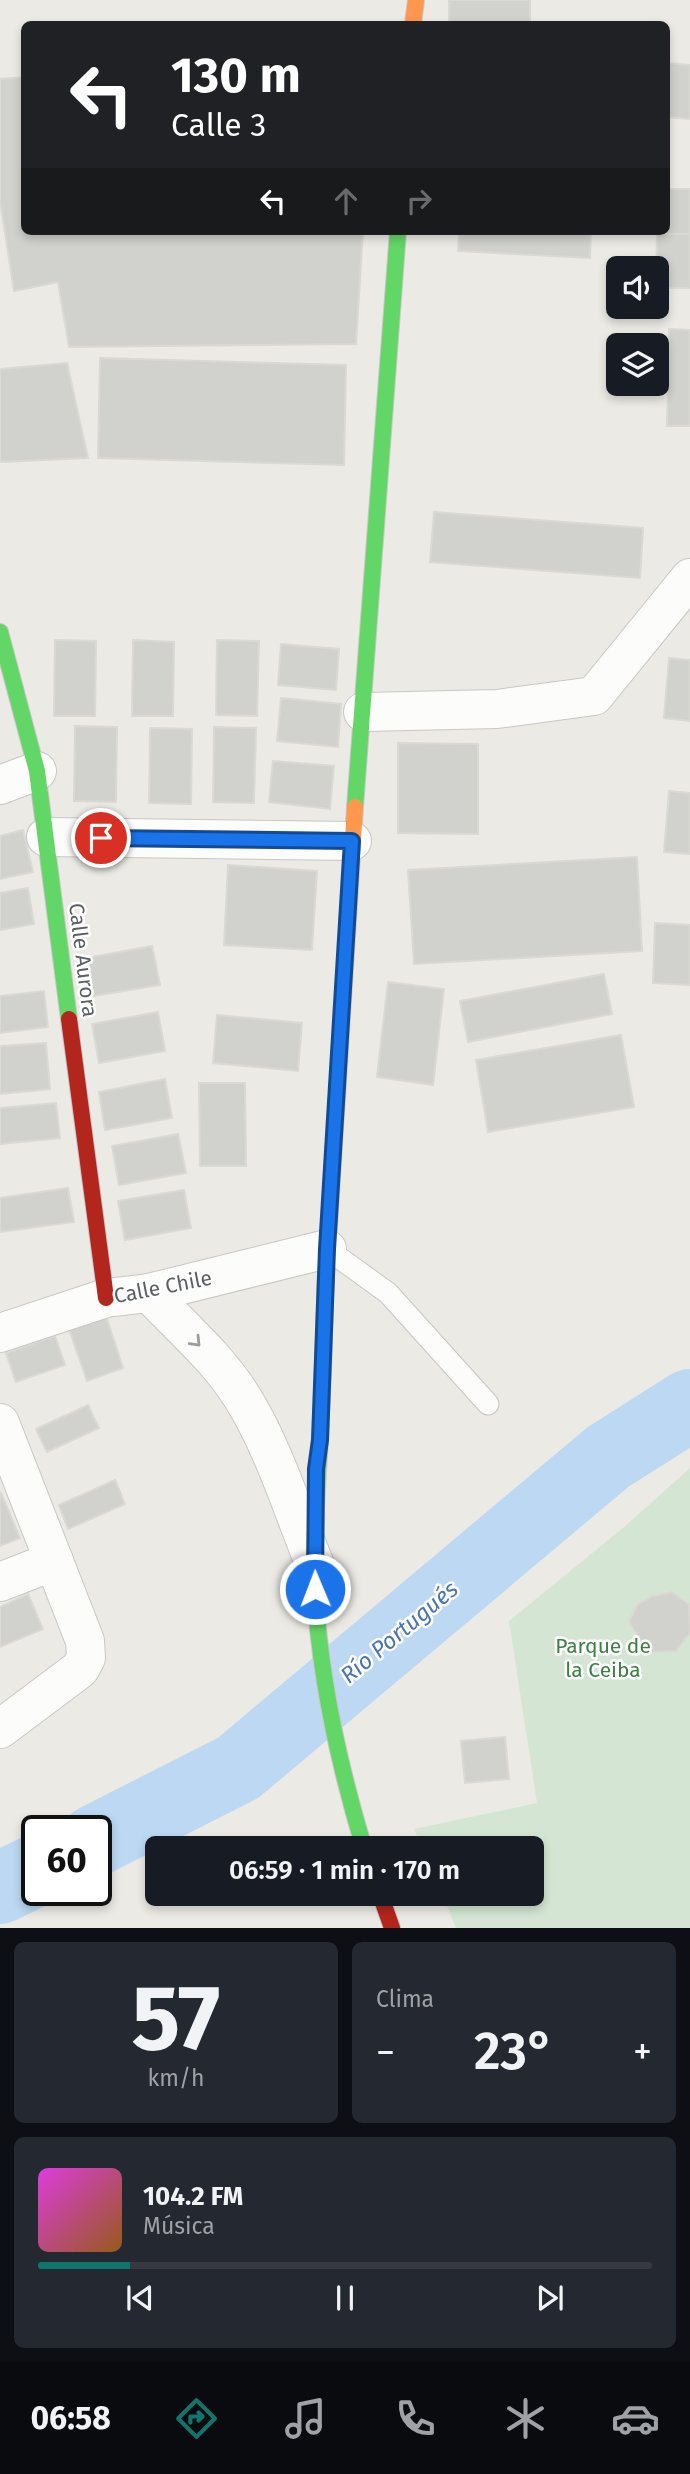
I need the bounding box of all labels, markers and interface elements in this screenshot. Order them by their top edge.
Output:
text: 130 m [171,46,301,105]
icon: left [56,49,147,140]
text: Calle 3 [171,106,266,144]
icon: left [254,182,292,220]
icon: ahead [327,182,365,220]
icon: right [400,182,438,220]
map controls [606,256,669,396]
button: sound [606,256,669,319]
button: layers [606,333,669,396]
pin [71,808,131,868]
icon: arrive [82,819,120,857]
street label: Calle Aurora [63,901,103,1019]
street label: Calle Chile [112,1265,214,1309]
one-way arrow [188,1334,201,1347]
position arrow [278,1552,352,1626]
water label: Río Portugués [335,1575,464,1689]
park label: Parque de la Ceiba [555,1633,651,1683]
speed limit sign: 60 [21,1815,112,1906]
text: 06:59 · 1 min · 170 m [229,1855,460,1886]
text: 57 [132,1964,220,2073]
text: Clima [376,1985,434,2013]
text: 23° [474,2020,554,2083]
text: − [376,2029,395,2075]
text: + [633,2029,652,2075]
text: km/h [148,2064,204,2092]
text: 104.2 FM [143,2181,243,2212]
text: Música [143,2212,215,2240]
icon: previous [121,2279,159,2317]
icon: pause [326,2279,364,2317]
icon: next [531,2279,569,2317]
icon: directions [172,2394,221,2443]
icon: music [281,2394,330,2443]
icon: phone [391,2394,440,2443]
icon: climate [501,2394,550,2443]
icon: car [611,2394,660,2443]
text: 06:58 [30,2399,111,2437]

